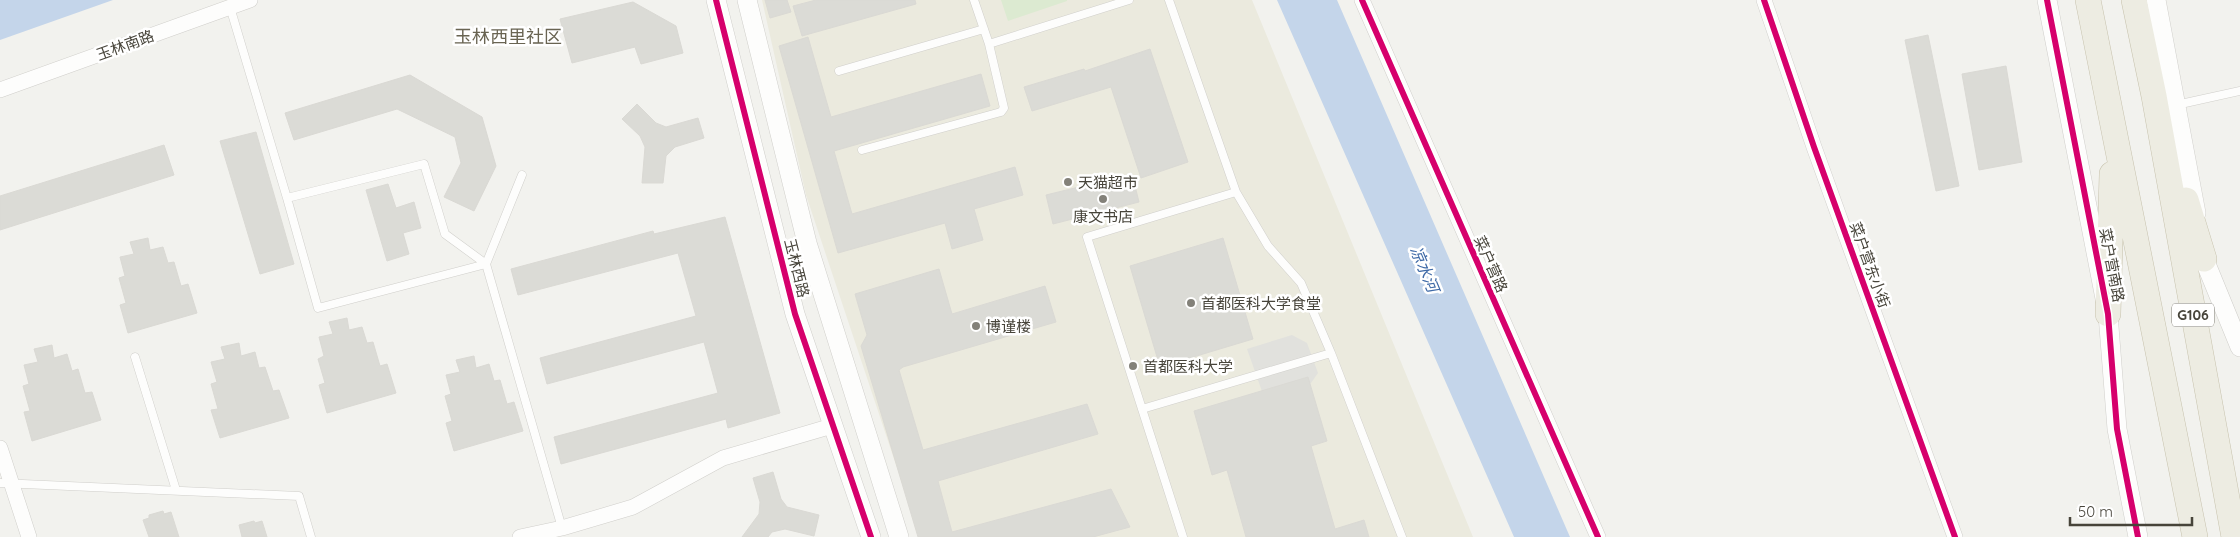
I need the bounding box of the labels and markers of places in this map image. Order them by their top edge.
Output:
place label: 天猫超市 [1078,173,1138,192]
marker: 天猫超市 [1062,176,1074,188]
marker: 康文书店 [1097,193,1109,205]
place label: 康文书店 [1073,207,1133,226]
place label: 首都医科大学食堂 [1201,294,1321,313]
marker: 首都医科大学食堂 [1185,297,1197,309]
place label: 博谨楼 [986,317,1031,336]
marker: 博谨楼 [970,320,982,332]
place label: 首都医科大学 [1143,357,1233,376]
marker: 首都医科大学 [1127,360,1139,372]

